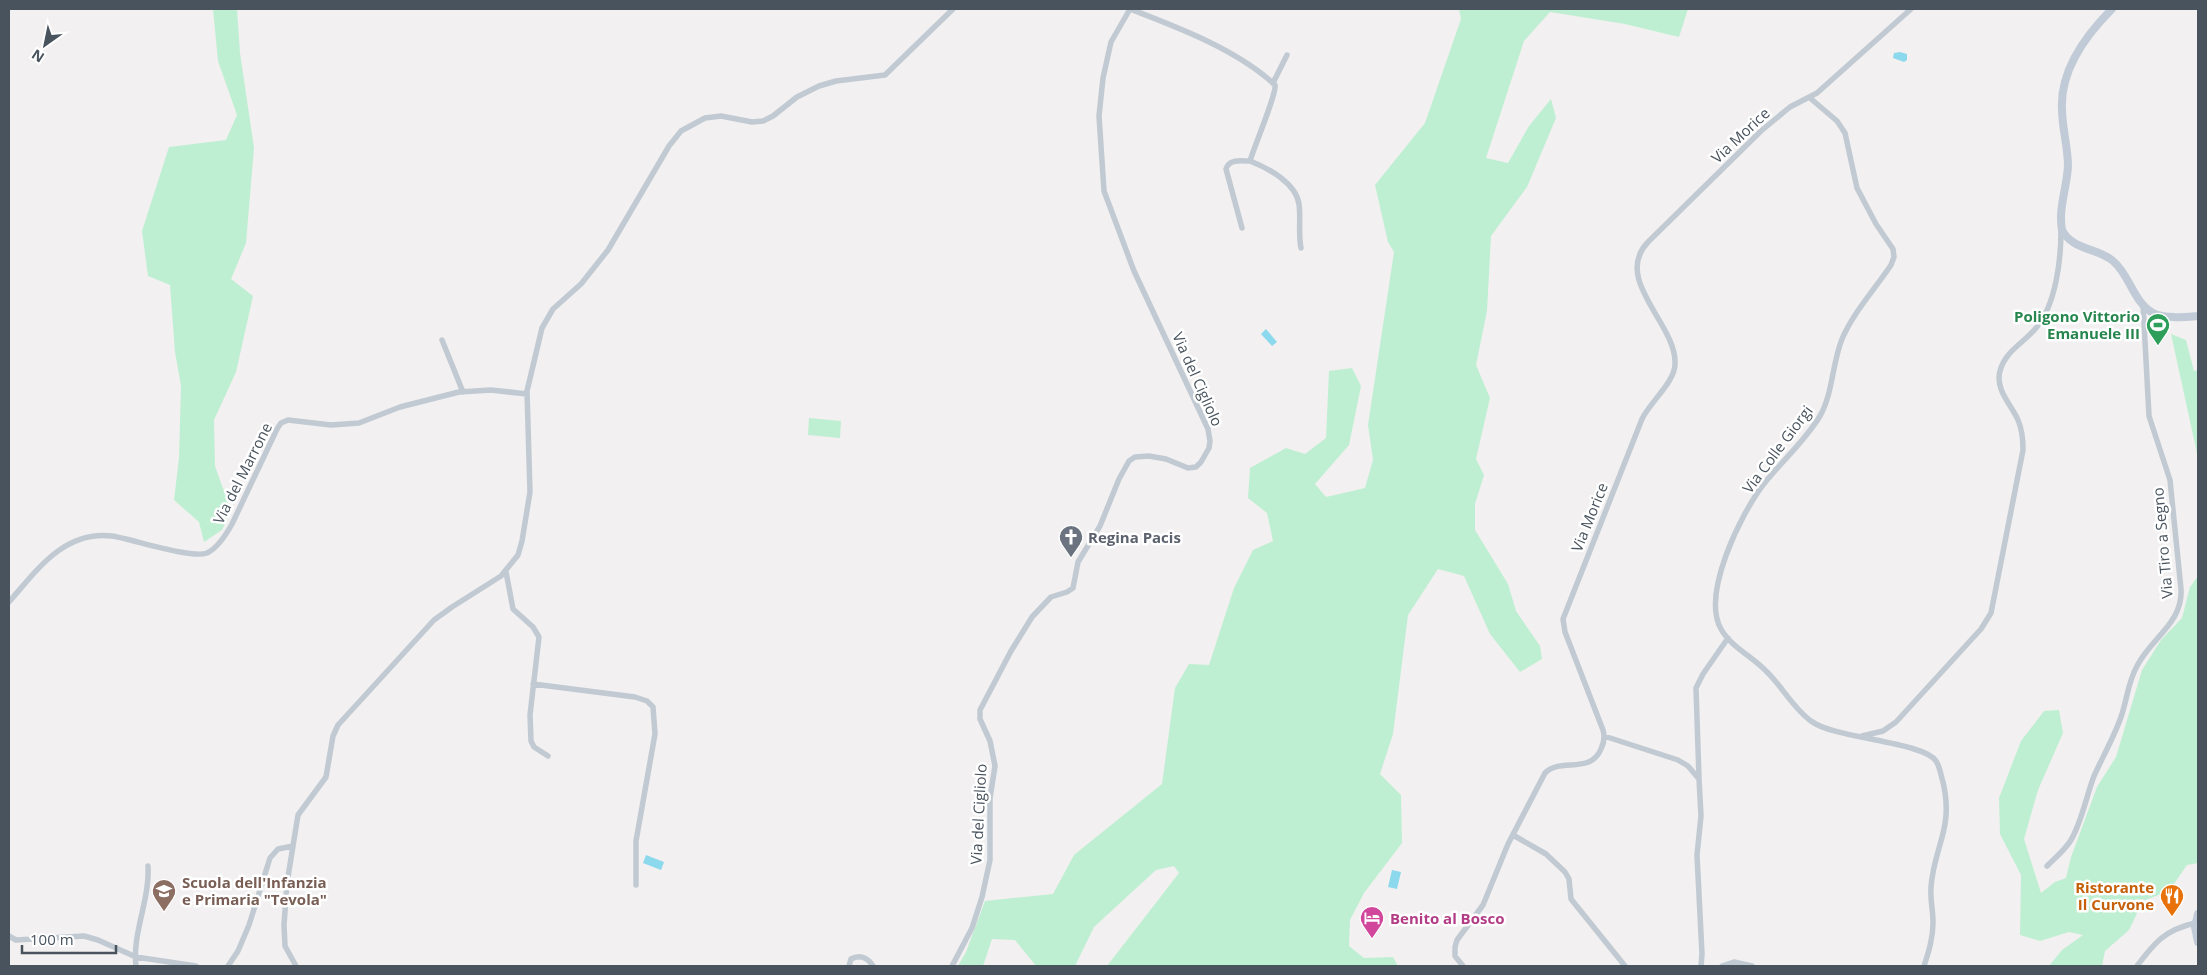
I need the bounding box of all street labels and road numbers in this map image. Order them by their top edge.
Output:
street label: Via Morice [1706,103,1774,167]
street label: Via del Cigliolo [1168,329,1228,429]
street label: Via Colle Giorgi [1737,401,1817,497]
street label: Via del Marrone [208,419,276,527]
street label: Via Morice [1566,479,1612,555]
street label: Via Tiro a Segno [2147,487,2177,599]
street label: Via del Cigliolo [965,763,991,865]

